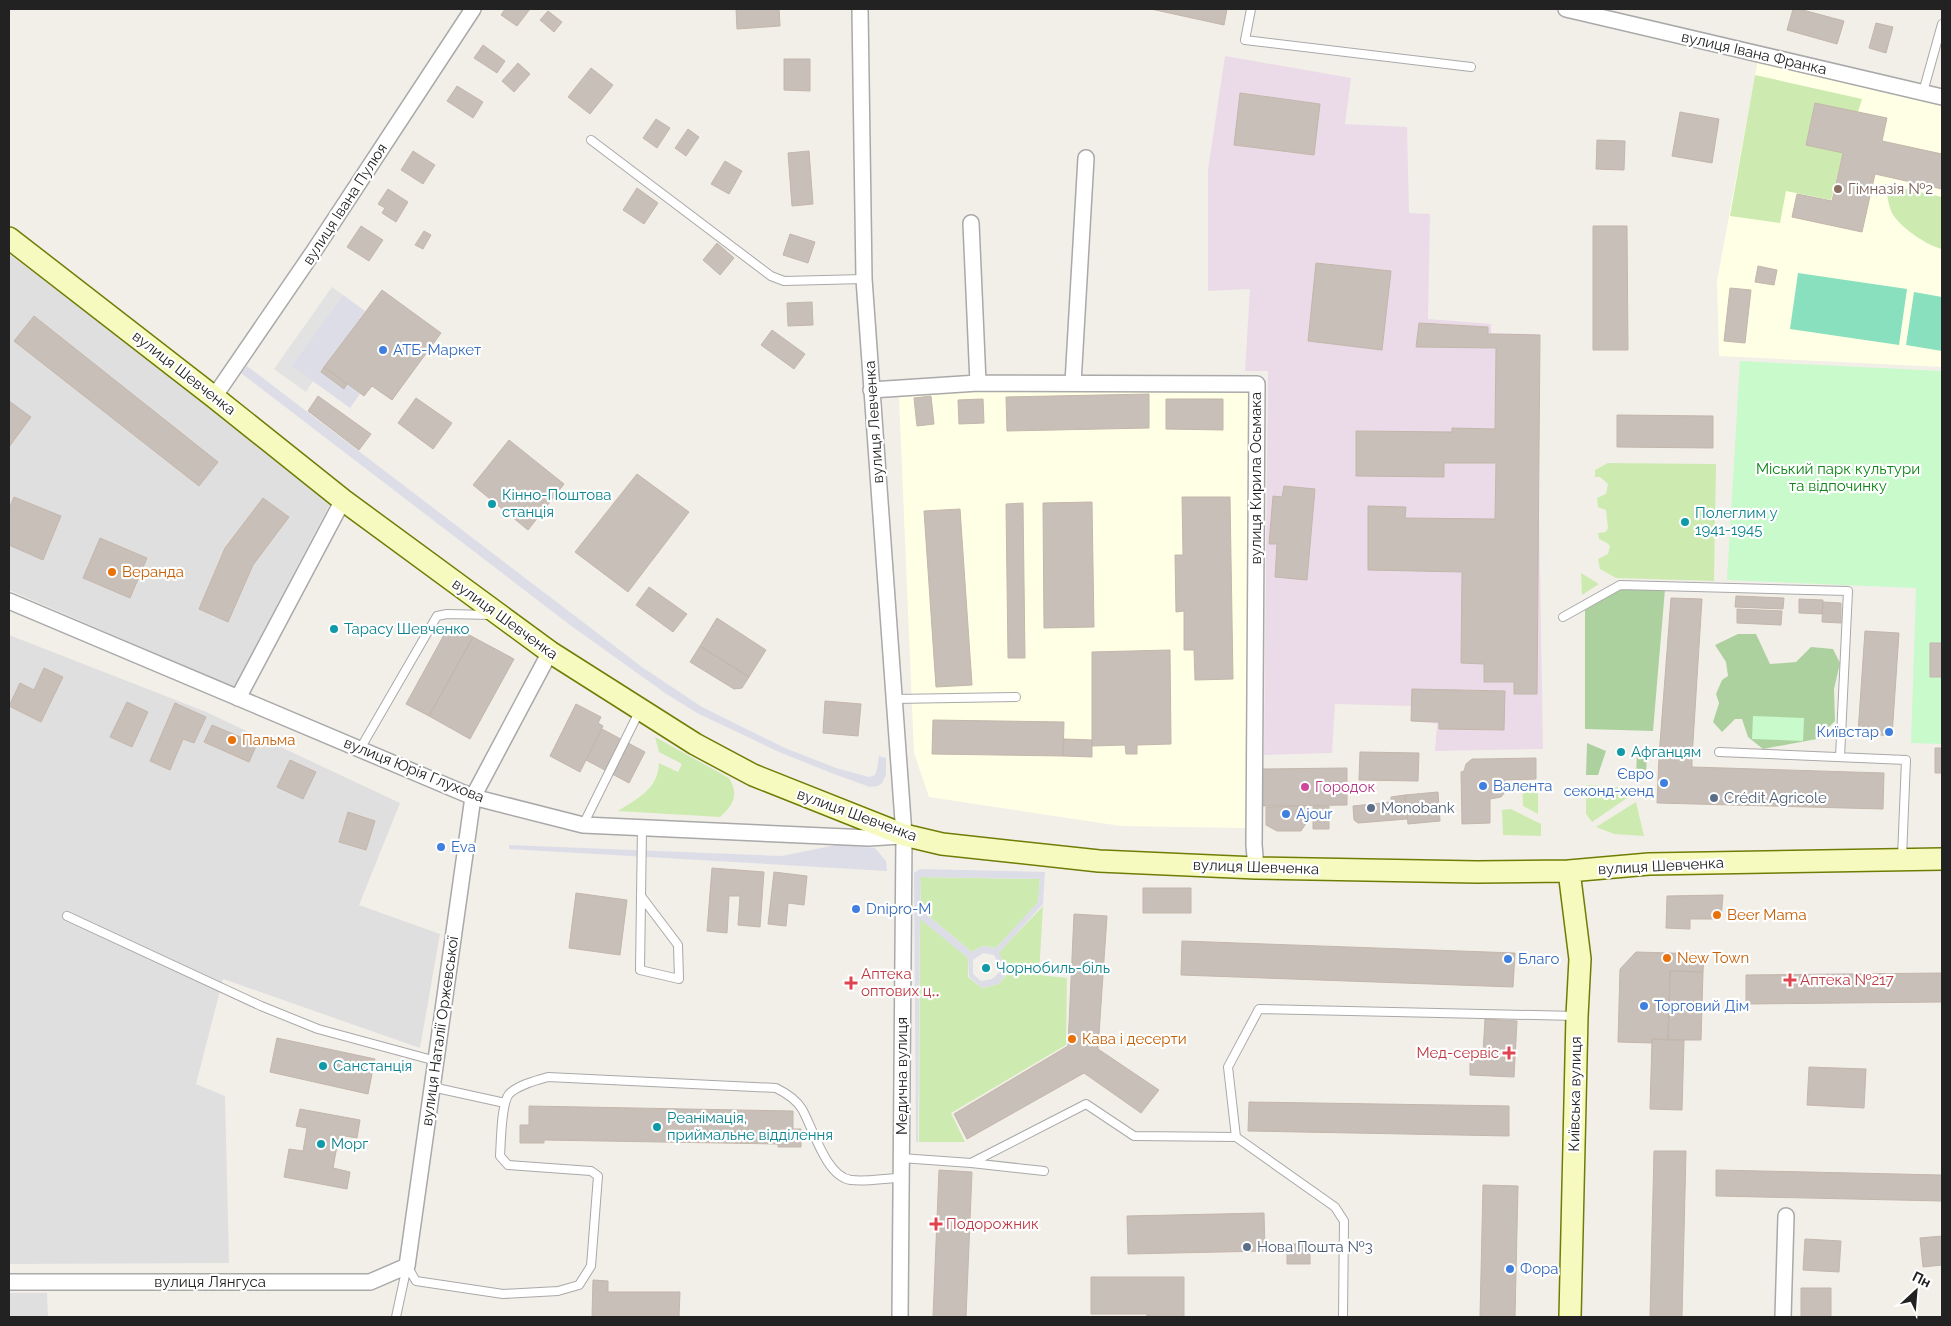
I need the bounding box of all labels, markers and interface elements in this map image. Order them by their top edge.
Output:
street label: вулиця Івана Франка [1679,27,1829,79]
street label: вулиця Івана Пулюя [299,140,391,268]
place label: Гімназія №2 [1848,180,1933,198]
marker: Гімназія №2 [1832,183,1844,195]
street label: вулиця Шевченка [129,327,239,419]
place label: АТБ-Маркет [393,341,481,359]
marker: АТБ-Маркет [377,344,389,356]
street label: вулиця Левченка [861,360,887,484]
street label: вулиця Кирила Осьмака [1247,392,1265,564]
park label: Міський парк культури та відпочинку [1756,460,1920,495]
place label: Кінно-Поштова станція [502,486,611,521]
marker: Кінно-Поштова станція [486,498,498,510]
place label: Полеглим у 1941-1945 [1695,504,1778,539]
marker: Полеглим у 1941-1945 [1679,516,1691,528]
place label: Веранда [122,563,184,581]
marker: Веранда [106,566,118,578]
street label: вулиця Шевченка [449,575,561,663]
place label: Тарасу Шевченко [344,620,470,638]
marker: Тарасу Шевченко [328,623,340,635]
place label: Київстар [1817,723,1879,741]
marker: Київстар [1883,726,1895,738]
place label: Пальма [242,731,295,749]
marker: Пальма [226,734,238,746]
street label: вулиця Юрія Глухова [341,734,487,806]
place label: Афганцям [1631,743,1701,761]
marker: Афганцям [1615,746,1627,758]
place label: Євро секонд-хенд [1563,765,1654,800]
place label: Валента [1493,777,1553,795]
marker: Євро секонд-хенд [1658,777,1670,789]
place label: Городок [1315,778,1375,796]
marker: Валента [1477,780,1489,792]
marker: Городок [1299,781,1311,793]
street label: вулиця Шевченка [795,785,919,845]
place label: Crédit Agricole [1724,789,1827,807]
marker: Crédit Agricole [1708,792,1720,804]
place label: Monobank [1381,799,1455,817]
marker: Monobank [1365,802,1377,814]
place label: Ajour [1296,805,1333,823]
marker: Ajour [1280,808,1292,820]
place label: Eva [451,838,476,856]
marker: Eva [435,841,447,853]
street label: вулиця Шевченка [1598,854,1724,878]
street label: вулиця Шевченка [1193,856,1319,878]
place label: Dnipro-M [866,900,931,918]
marker: Dnipro-M [850,903,862,915]
place label: Beer Mama [1727,906,1807,924]
marker: Beer Mama [1711,909,1723,921]
street label: вулиця Наталії Оржевської [418,934,462,1127]
place label: New Town [1677,949,1749,967]
place label: Благо [1518,950,1560,968]
marker: New Town [1661,952,1673,964]
marker: Благо [1502,953,1514,965]
place label: Чорнобиль-біль [996,959,1110,977]
marker: Чорнобиль-біль [980,962,992,974]
place label: Аптека оптових ц‥ [861,965,940,1000]
place label: Аптека №217 [1800,971,1894,989]
marker: Аптека №217 [1784,974,1796,986]
marker: Аптека оптових ц‥ [845,977,857,989]
place label: Торговий Дім [1654,997,1749,1015]
marker: Торговий Дім [1638,1000,1650,1012]
street label: Медична вулиця [893,1017,911,1135]
place label: Кава і десерти [1082,1030,1187,1048]
marker: Кава і десерти [1066,1033,1078,1045]
street label: Київська вулиця [1565,1036,1585,1152]
place label: Мед-сервіс [1416,1044,1499,1062]
marker: Мед-сервіс [1503,1047,1515,1059]
place label: Санстанція [333,1057,412,1075]
marker: Санстанція [317,1060,329,1072]
place label: Реанімація, приймальне відділення [667,1109,833,1144]
marker: Реанімація, приймальне відділення [651,1121,663,1133]
place label: Морг [331,1135,368,1153]
marker: Морг [315,1138,327,1150]
place label: Подорожник [946,1215,1039,1233]
marker: Подорожник [930,1218,942,1230]
place label: Нова Пошта №3 [1257,1238,1373,1256]
marker: Нова Пошта №3 [1241,1241,1253,1253]
place label: Фора [1520,1260,1559,1278]
marker: Фора [1504,1263,1516,1275]
north arrow [1891,1266,1941,1316]
text: Пн [1910,1268,1934,1291]
street label: вулиця Лянгуса [154,1273,266,1291]

